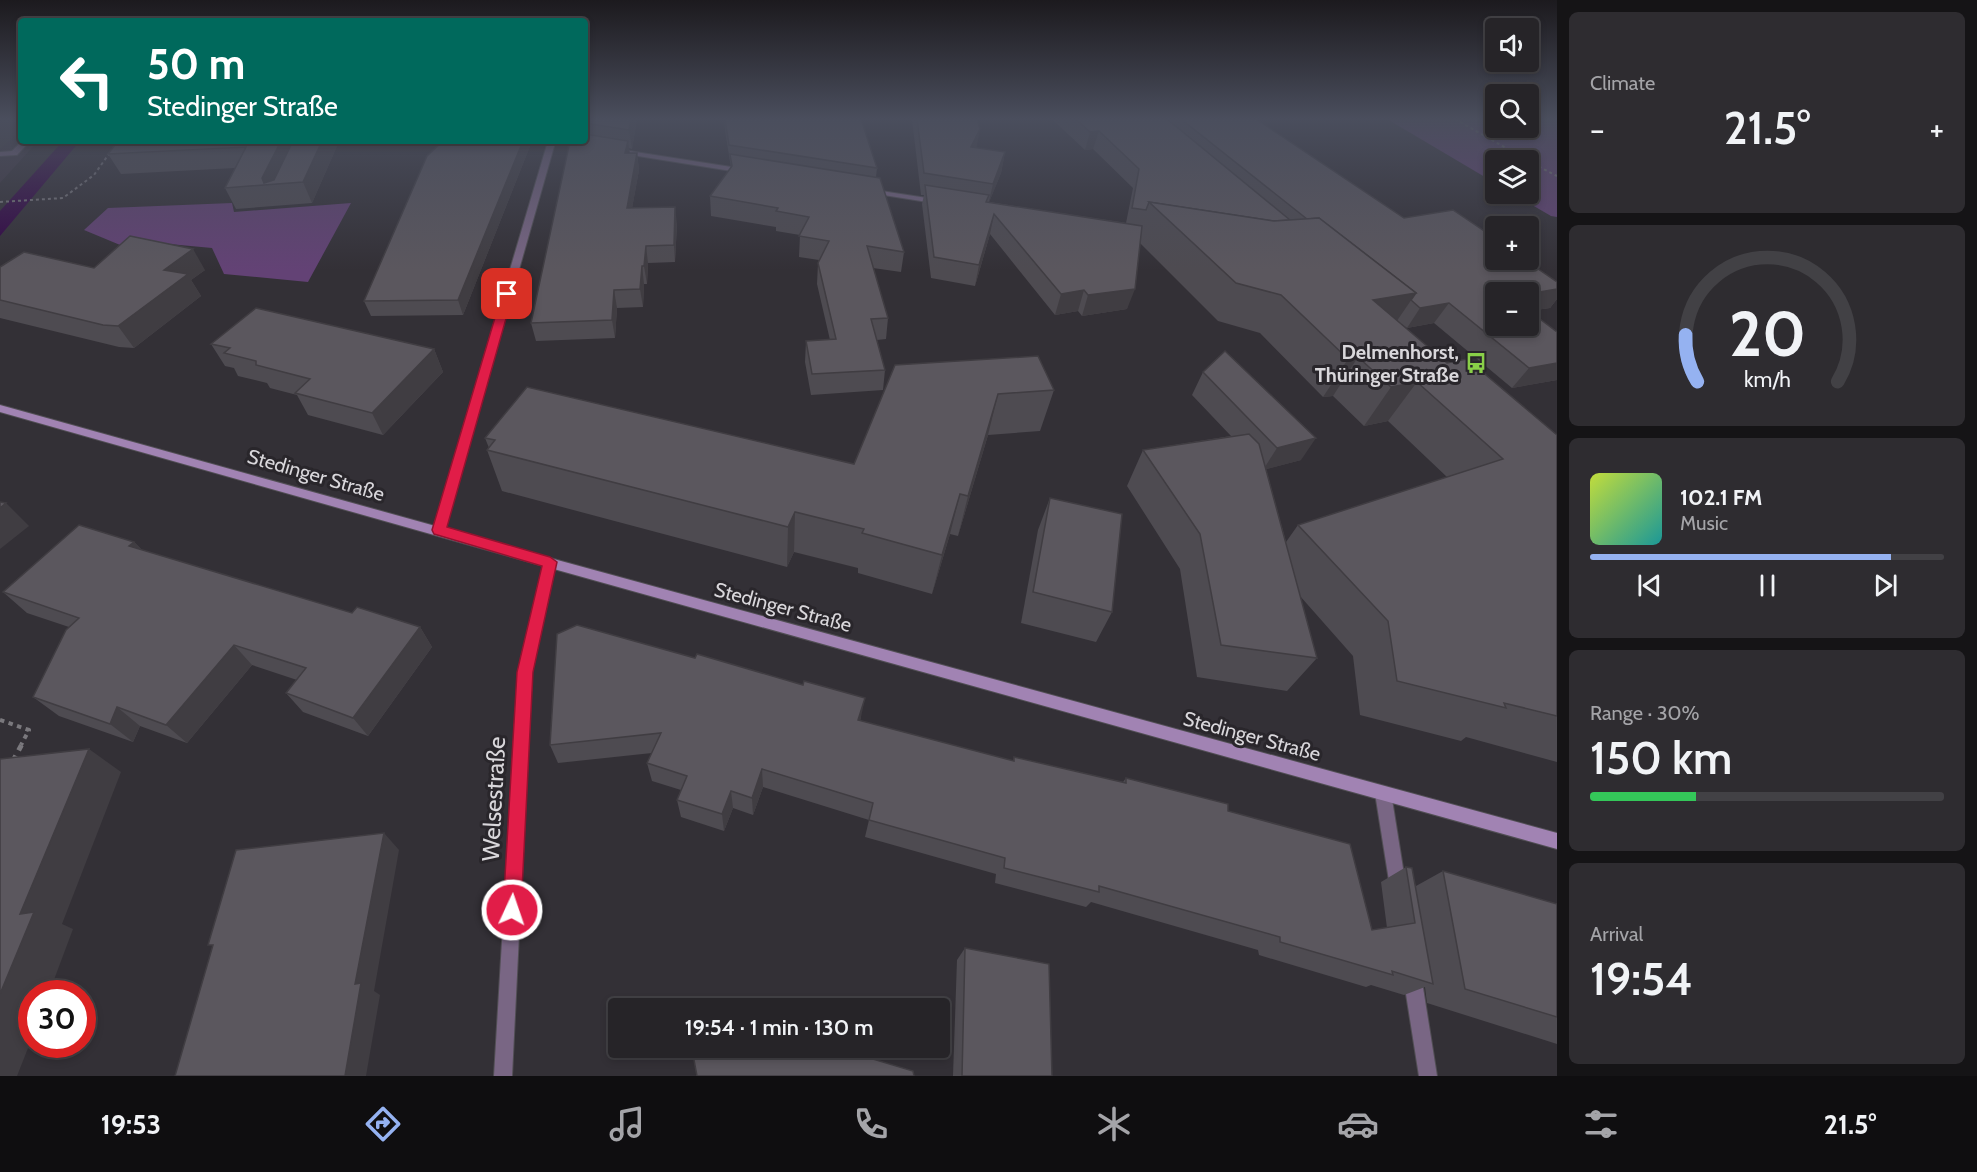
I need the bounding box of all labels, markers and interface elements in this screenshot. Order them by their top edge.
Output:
map controls [1485,18,1539,336]
button: sound [1485,18,1539,72]
text: 50 m [147,38,245,90]
icon: left [48,42,126,120]
text: Climate [1590,71,1655,95]
button: search [1485,84,1539,138]
text: Stedinger Straße [147,90,338,123]
text: 21.5° [1724,101,1810,155]
text: − [1590,109,1605,149]
text: + [1929,109,1944,149]
button: layers [1485,150,1539,204]
button: + [1485,216,1539,270]
pin [481,268,532,319]
icon: arrive [490,277,523,310]
button: − [1485,282,1539,336]
text: 20 [1728,296,1806,372]
place label: Delmenhorst, Thüringer Straße [1315,340,1459,387]
bus stop icon: Delmenhorst, Thüringer Straße [1464,351,1488,375]
text: km/h [1744,367,1790,393]
street label: Stedinger Straße [245,444,387,506]
text: 102.1 FM [1680,484,1762,511]
text: Music [1680,511,1728,535]
icon: previous [1633,569,1666,602]
icon: pause [1751,569,1784,602]
icon: next [1869,569,1902,602]
street label: Stedinger Straße [712,577,854,637]
text: Range · 30% [1590,701,1699,725]
street label: Stedinger Straße [1181,706,1323,766]
text: 150 km [1590,731,1732,785]
street label: Welsestraße [476,736,511,862]
position arrow [480,878,544,942]
text: Arrival [1590,922,1643,946]
text: 19:54 [1590,952,1693,1006]
speed limit sign: 30 [18,980,96,1058]
text: 19:54 · 1 min · 130 m [685,1014,873,1041]
icon: directions [362,1103,404,1145]
icon: music [606,1103,648,1145]
icon: phone [850,1103,892,1145]
icon: climate [1093,1103,1135,1145]
icon: car [1337,1103,1379,1145]
icon: filters [1580,1103,1622,1145]
text: 19:53 [101,1108,161,1141]
text: 21.5° [1824,1108,1876,1141]

